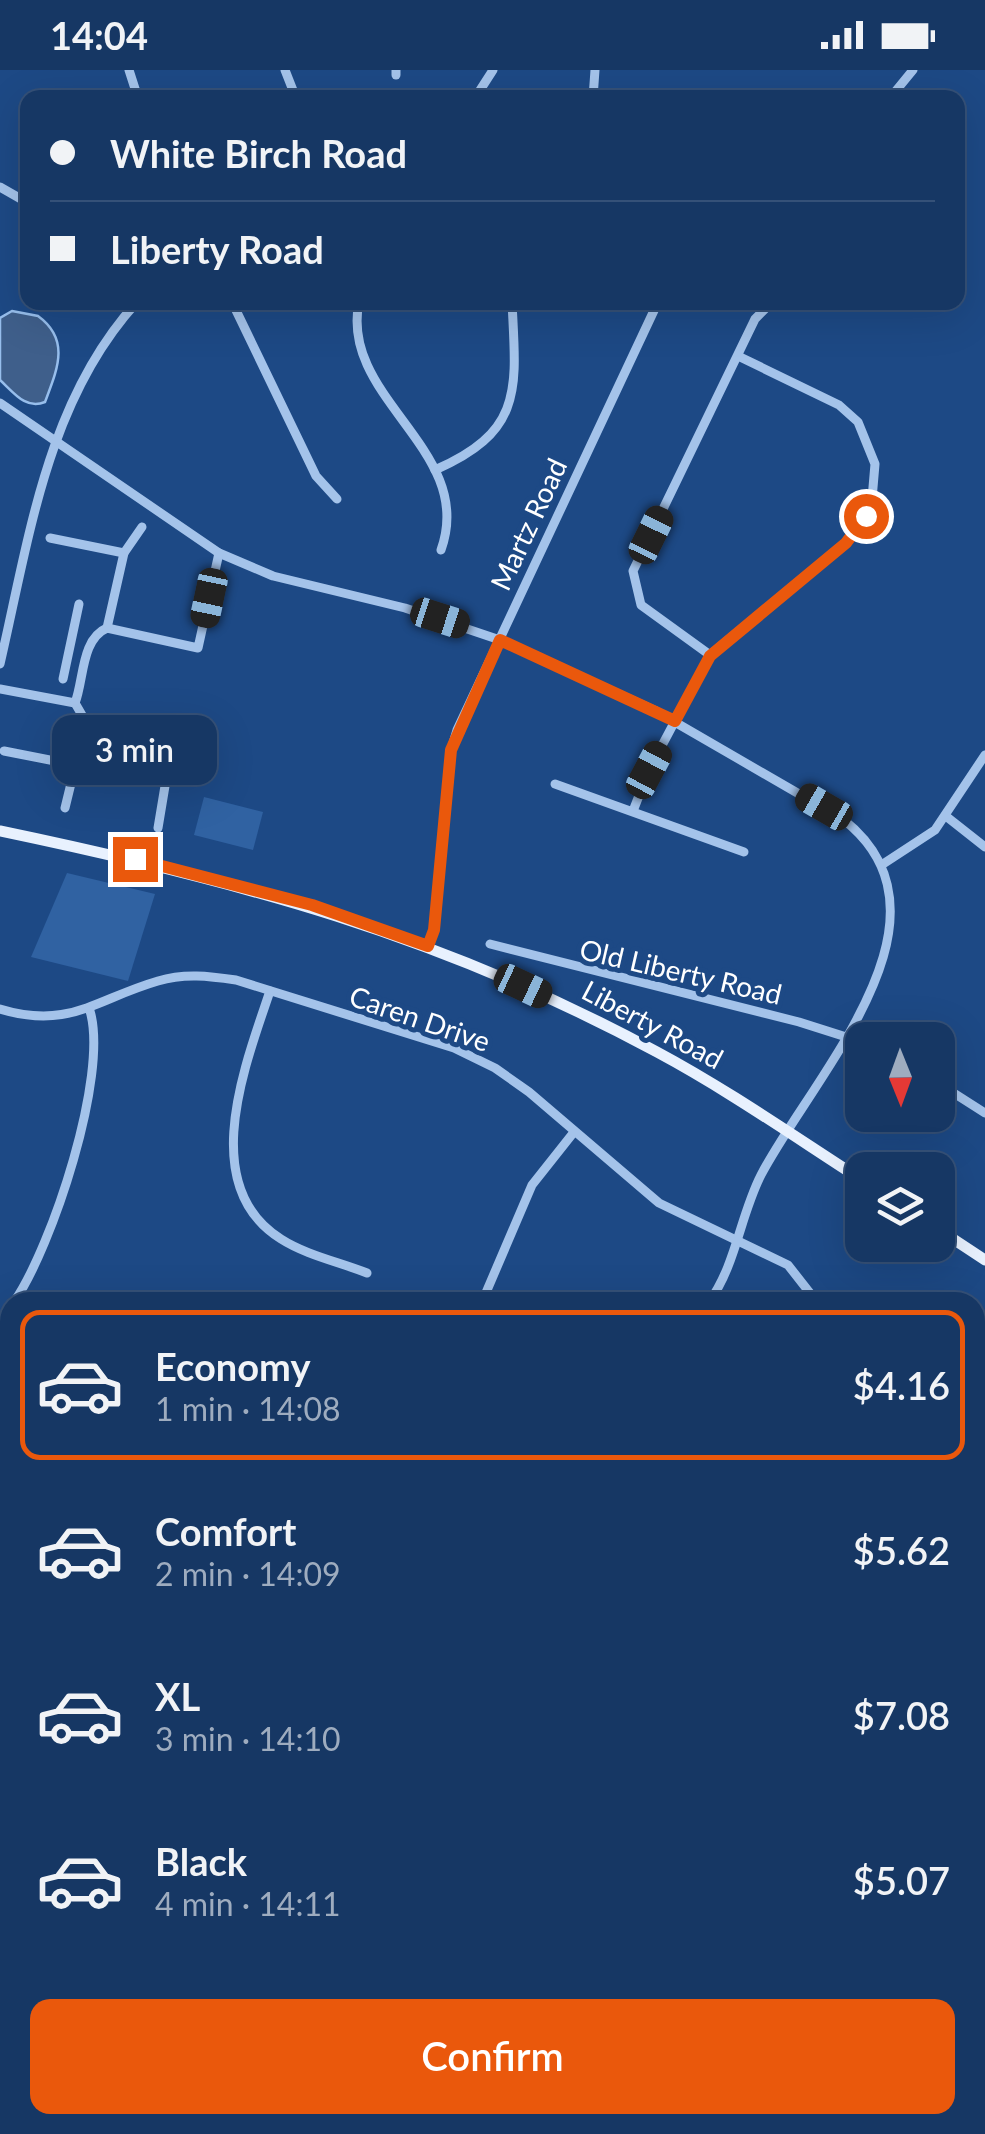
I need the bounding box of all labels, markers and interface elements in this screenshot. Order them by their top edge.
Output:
text: 14:04 [50,12,148,58]
text: White Birch Road [110,130,407,176]
text: Liberty Road [110,226,324,272]
street label: Martz Road [483,453,573,595]
route start [844,494,889,539]
car [624,501,678,569]
car [188,566,230,630]
car [407,594,473,642]
callout: 3 min [52,714,218,784]
text: 3 min [95,730,174,769]
car [622,736,676,804]
car [791,779,857,835]
route end [113,837,158,882]
street label: Old Liberty Road [577,931,785,1011]
car [489,960,557,1012]
street label: Liberty Road [577,973,729,1075]
street label: Caren Drive [345,978,495,1058]
north arrow [845,1022,955,1132]
map controls [845,1022,955,1262]
button: layers [845,1152,955,1262]
icon: car [35,1340,125,1430]
text: Economy [155,1343,310,1389]
text: $4.16 [853,1362,950,1408]
text: 1 min · 14:08 [155,1389,341,1428]
icon: car [35,1505,125,1595]
text: Comfort [155,1508,296,1554]
text: $5.62 [853,1527,950,1573]
text: 2 min · 14:09 [155,1554,341,1593]
icon: car [35,1670,125,1760]
text: XL [155,1673,200,1719]
text: $7.08 [853,1692,950,1738]
text: 3 min · 14:10 [155,1719,341,1758]
icon: car [35,1835,125,1925]
text: Black [155,1838,247,1884]
text: $5.07 [853,1857,950,1903]
text: 4 min · 14:11 [155,1884,341,1923]
button: Confirm [30,1999,955,2114]

